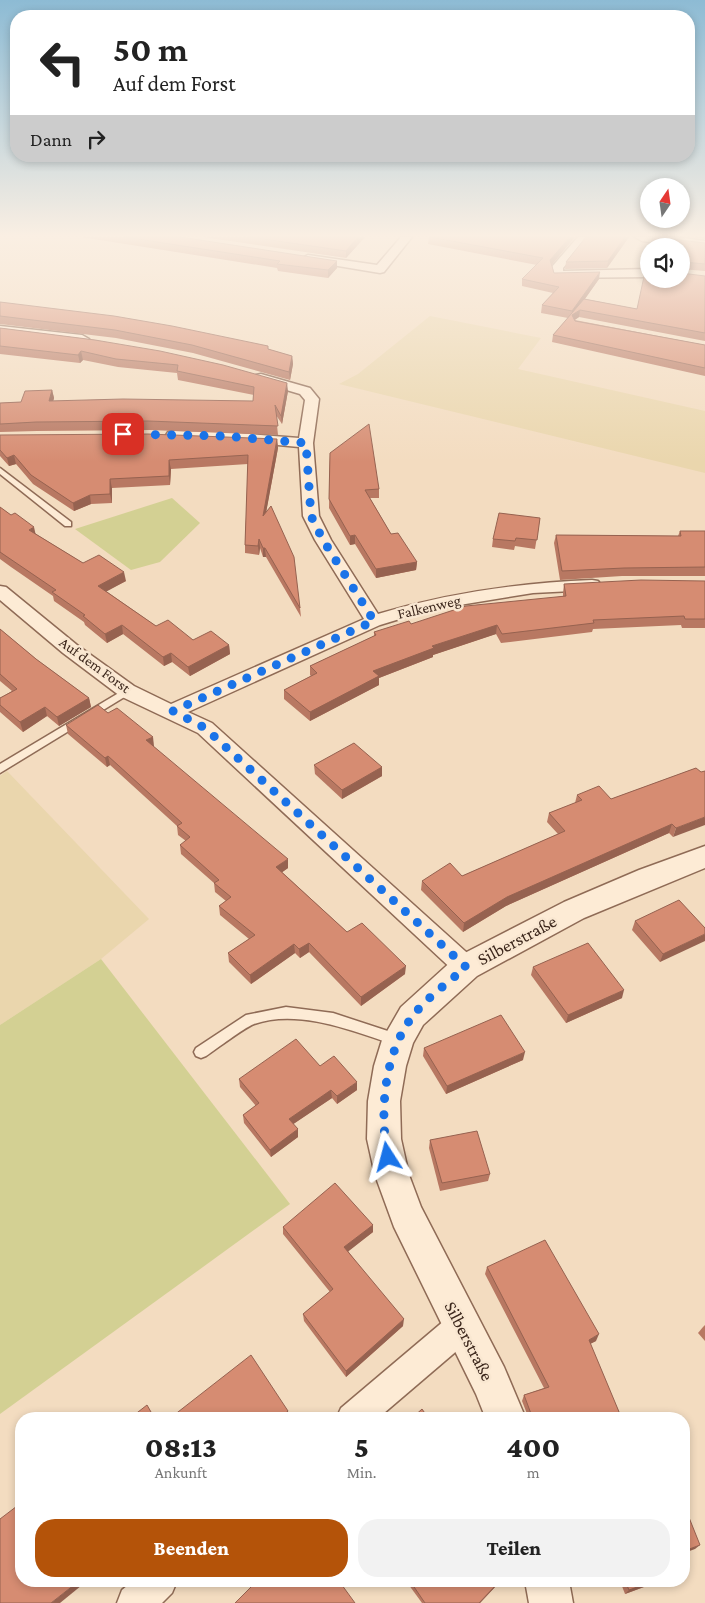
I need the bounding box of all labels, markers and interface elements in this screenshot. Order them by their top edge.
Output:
icon: left [30,30,95,95]
text: 50 m [113,30,188,69]
text: Auf dem Forst [113,71,236,96]
icon: right [82,125,110,153]
text: Dann [30,129,72,150]
north arrow [640,178,690,228]
map controls [640,178,690,288]
button: sound [640,238,690,288]
pin [102,413,144,455]
icon: arrive [109,420,137,448]
street label: Falkenweg [396,592,462,623]
street label: Auf dem Forst [57,634,134,697]
street label: Silberstraße [474,911,560,969]
position arrow [361,1130,413,1182]
street label: Silberstraße [440,1298,498,1384]
text: 08:13 [145,1430,217,1463]
text: 5 [354,1430,369,1463]
text: 400 [506,1430,560,1463]
text: Ankunft [155,1464,207,1481]
text: Min. [347,1464,376,1481]
text: m [527,1464,540,1481]
button: Beenden [35,1519,348,1577]
button: Teilen [358,1519,670,1577]

